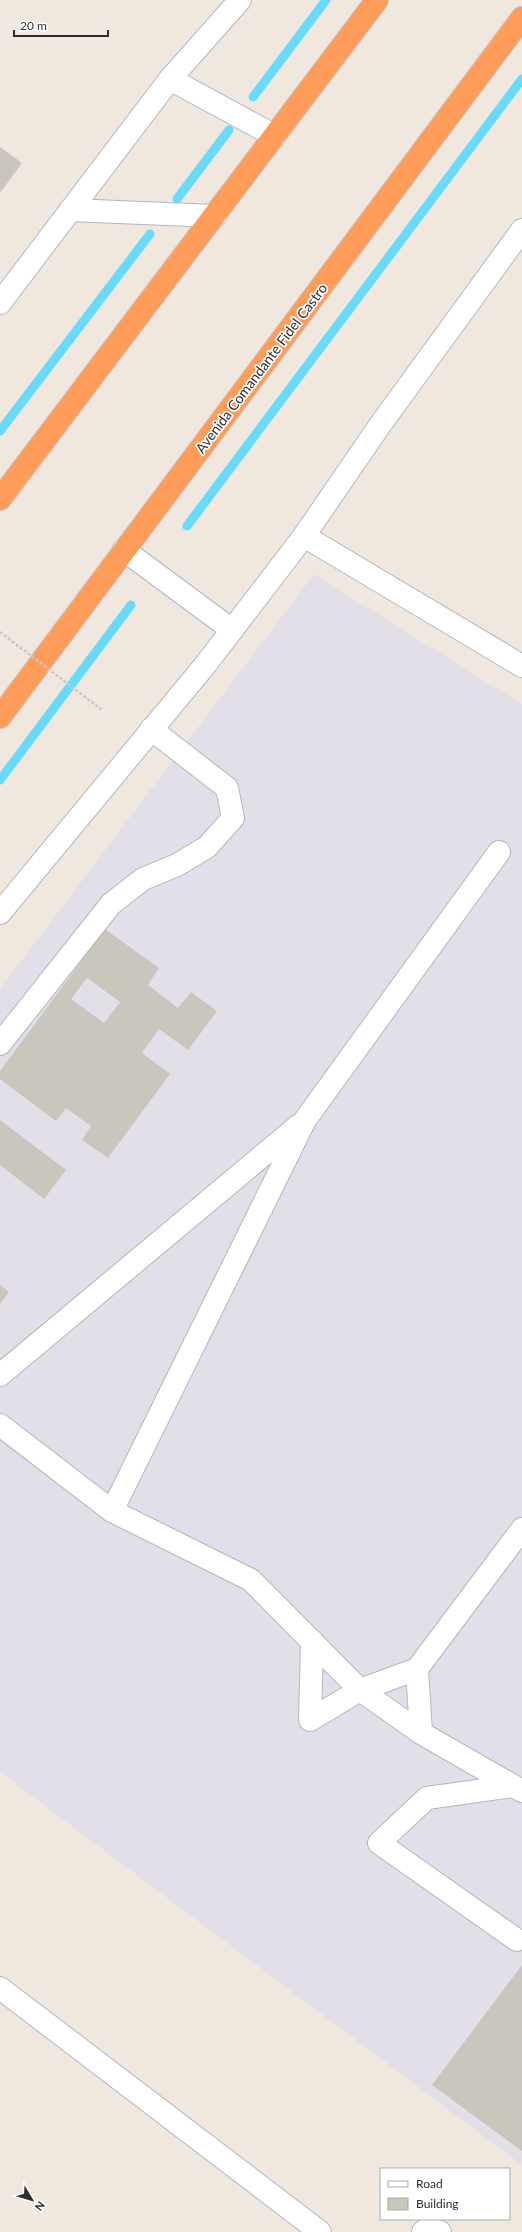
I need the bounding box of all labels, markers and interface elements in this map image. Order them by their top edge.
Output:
scale bar [14,12,108,38]
text: 20 m [20,18,47,33]
street label: Avenida Comandante Fidel Castro [192,280,331,456]
legend [380,2168,510,2220]
text: Road [416,2176,443,2191]
north arrow [12,2180,52,2220]
text: Building [416,2196,459,2211]
text: N [33,2199,48,2214]

